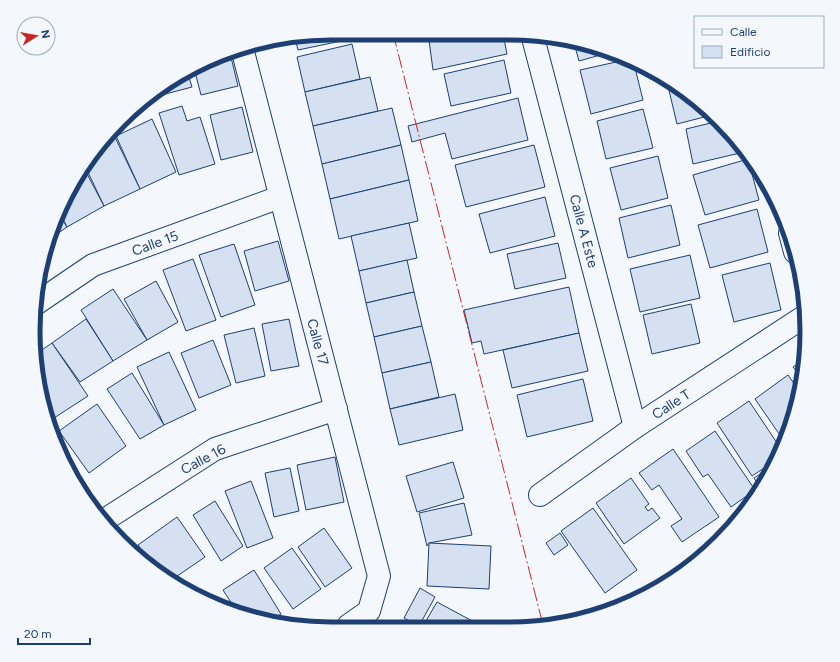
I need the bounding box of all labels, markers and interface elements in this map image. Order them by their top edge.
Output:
north arrow [16,16,56,56]
legend [694,16,824,68]
text: Calle [730,25,757,39]
text: N [38,29,53,40]
text: Edificio [730,45,770,59]
street label: Calle A Este [566,193,602,270]
street label: Calle 15 [130,227,181,260]
street label: Calle 17 [303,317,332,368]
street label: Calle T [649,386,694,423]
street label: Calle 16 [178,441,229,478]
scale bar [18,620,90,646]
text: 20 m [24,627,52,641]

